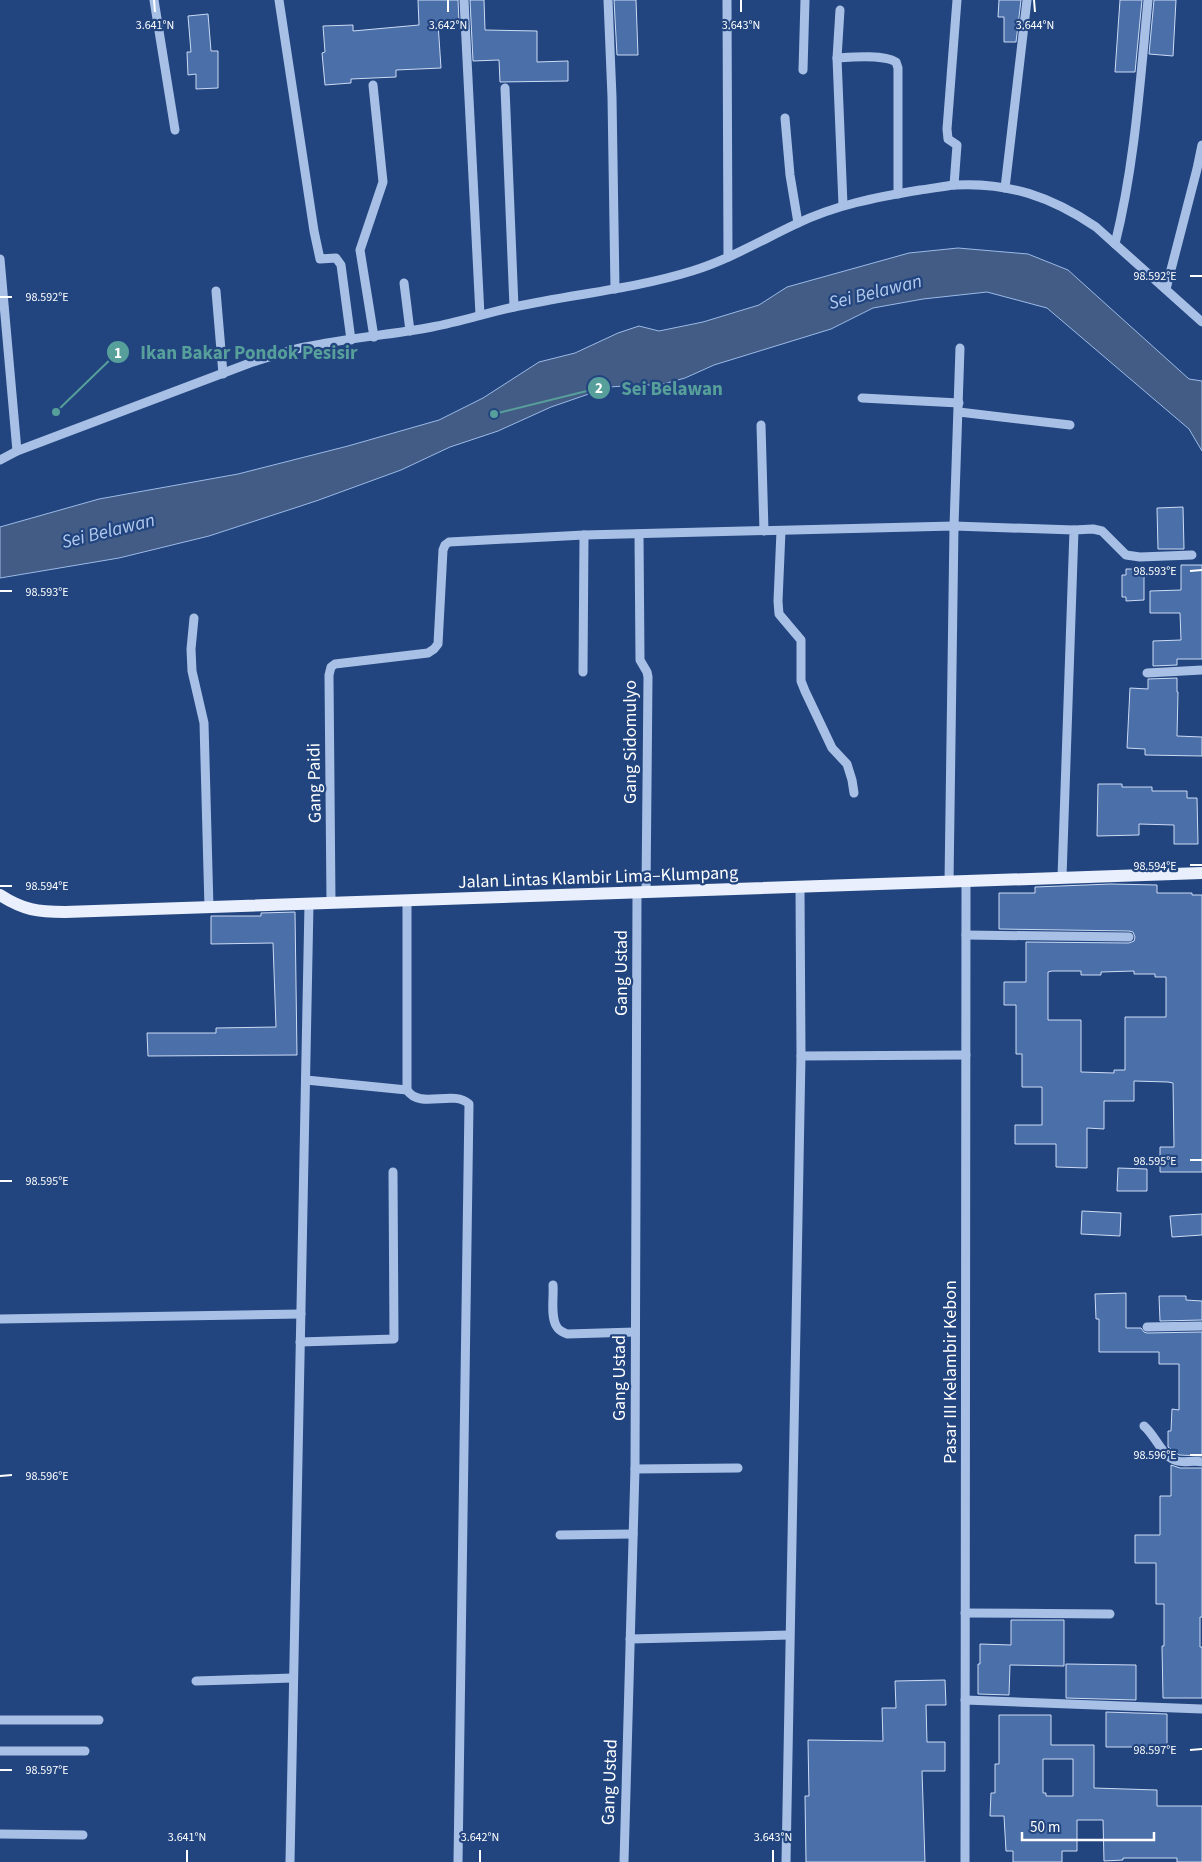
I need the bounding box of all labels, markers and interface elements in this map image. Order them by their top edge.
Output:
text: 3.641°N [136,17,174,34]
text: 3.642°N [429,17,467,34]
text: 3.643°N [722,17,760,34]
text: 3.644°N [1016,17,1054,34]
water label: Sei Belawan [826,268,925,317]
text: 98.592°E [1133,268,1177,285]
text: 98.592°E [25,289,69,306]
callout: Ikan Bakar Pondok Pesisir [105,335,368,369]
text: Ikan Bakar Pondok Pesisir [140,340,358,367]
text: 1 [114,343,122,364]
callout: Sei Belawan [586,371,733,405]
text: Sei Belawan [621,376,723,403]
text: 2 [595,378,603,399]
water label: Sei Belawan [59,507,158,556]
text: 98.593°E [1133,563,1177,580]
text: 98.593°E [25,584,69,601]
street label: Gang Sidomulyo [618,680,643,804]
street label: Gang Paidi [301,743,328,823]
text: 98.594°E [1133,858,1177,875]
street label: Jalan Lintas Klambir Lima–Klumpang [458,860,738,895]
text: 98.594°E [25,878,69,895]
street label: Gang Ustad [609,930,634,1016]
text: 98.595°E [1133,1153,1177,1170]
text: 98.595°E [25,1173,69,1190]
street label: Pasar III Kelambir Kebon [938,1280,963,1464]
street label: Gang Ustad [607,1335,632,1421]
text: 98.596°E [1133,1447,1177,1464]
text: 98.596°E [25,1468,69,1485]
street label: Gang Ustad [596,1739,623,1826]
text: 98.597°E [1133,1742,1177,1759]
text: 98.597°E [25,1762,69,1779]
scale bar [1022,1810,1154,1842]
text: 50 m [1030,1817,1060,1838]
text: 3.641°N [168,1829,206,1846]
text: 3.642°N [461,1829,499,1846]
text: 3.643°N [754,1829,792,1846]

